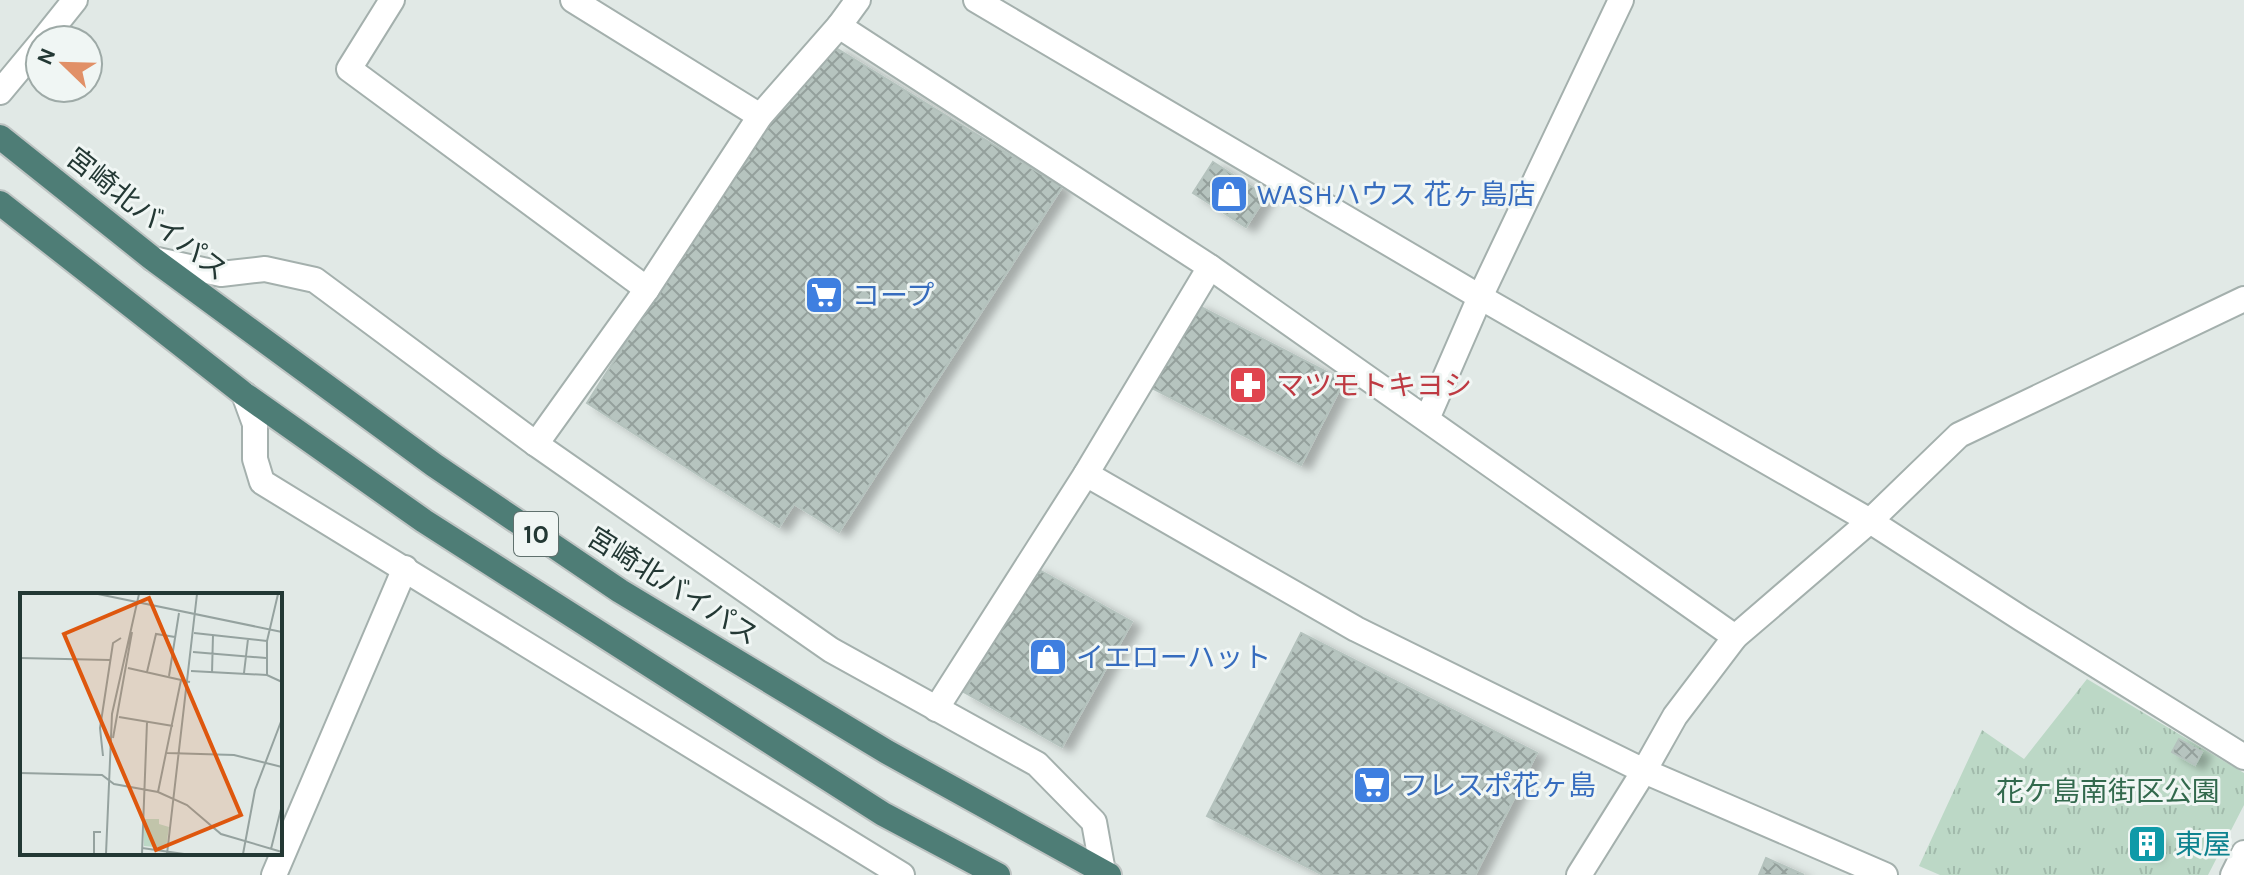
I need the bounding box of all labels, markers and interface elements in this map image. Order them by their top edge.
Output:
north arrow [24,24,104,104]
text: N [31,44,62,69]
street label: 宮崎北バイパス [60,141,234,287]
shop icon: WASHハウス 花ヶ島店 [1208,173,1250,215]
place label: WASHハウス 花ヶ島店 [1257,178,1536,211]
supermarket icon: コープ [803,274,845,316]
place label: コープ [852,279,934,312]
pharmacy icon: マツモトキヨシ [1227,364,1269,406]
place label: マツモトキヨシ [1276,369,1472,402]
road number: 10 [514,512,558,556]
street label: 宮崎北バイパス [581,520,765,652]
inset map [20,593,282,855]
shop icon: イエローハット [1027,636,1069,678]
place label: イエローハット [1076,641,1271,674]
supermarket icon: フレスポ花ヶ島 [1351,764,1393,806]
place label: フレスポ花ヶ島 [1400,769,1596,802]
park label: 花ケ島南街区公園 [1996,775,2220,808]
building icon: 東屋 [2126,823,2168,865]
place label: 東屋 [2175,828,2231,861]

